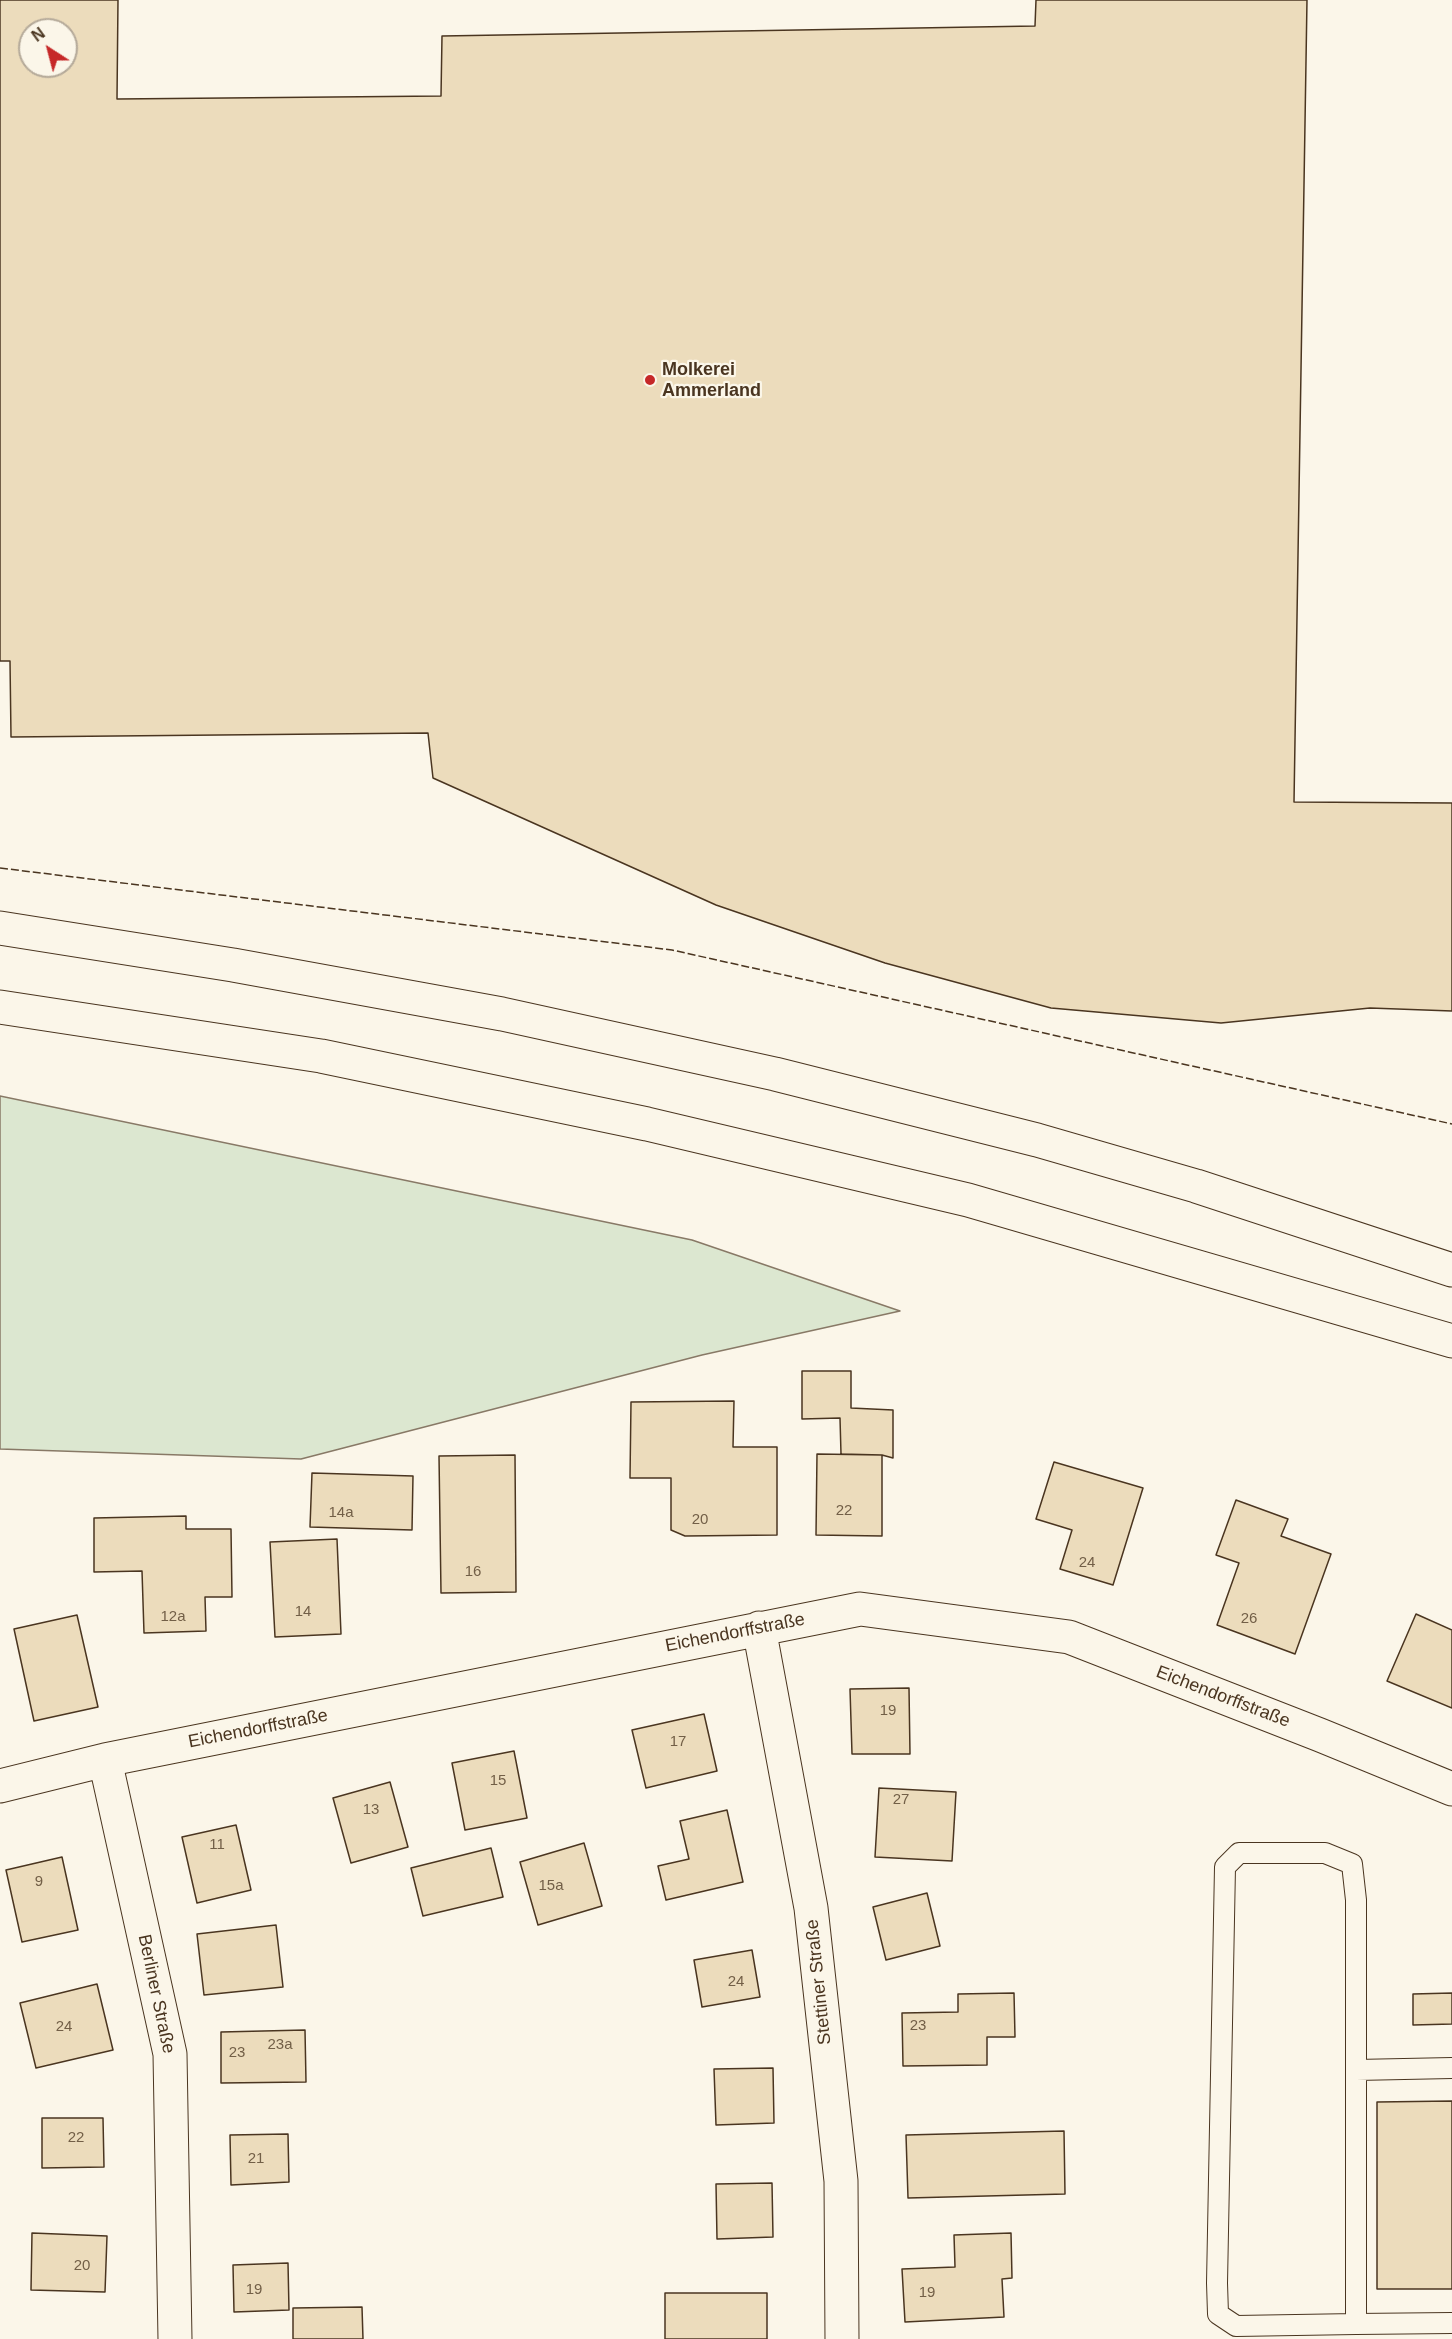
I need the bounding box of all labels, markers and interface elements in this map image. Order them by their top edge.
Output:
north arrow [18,18,78,78]
text: N [29,24,48,45]
place label: Molkerei Ammerland [662,359,761,401]
marker: Molkerei Ammerland [643,373,657,387]
house number: 22 [836,1502,852,1520]
house number: 14a [328,1504,354,1522]
house number: 20 [692,1511,708,1529]
house number: 24 [1079,1554,1095,1572]
house number: 16 [465,1563,481,1581]
house number: 14 [295,1603,311,1621]
house number: 12a [160,1608,186,1626]
street label: Eichendorffstraße [663,1609,807,1657]
house number: 26 [1241,1610,1257,1628]
street label: Eichendorffstraße [1153,1662,1293,1732]
house number: 19 [880,1702,896,1720]
street label: Eichendorffstraße [186,1705,330,1753]
house number: 17 [670,1733,686,1751]
house number: 15 [490,1772,506,1790]
house number: 27 [893,1791,909,1809]
house number: 13 [363,1801,379,1819]
house number: 11 [209,1836,225,1854]
house number: 9 [35,1873,43,1891]
house number: 15a [538,1877,564,1895]
street label: Stettiner Straße [802,1918,836,2046]
street label: Berliner Straße [133,1933,179,2055]
house number: 24 [728,1973,744,1991]
house number: 23 [910,2017,926,2035]
house number: 24 [56,2018,72,2036]
house number: 23a [267,2036,293,2054]
house number: 23 [229,2044,245,2062]
house number: 22 [68,2129,84,2147]
house number: 21 [248,2150,264,2168]
house number: 20 [74,2257,90,2275]
house number: 19 [246,2281,262,2299]
house number: 19 [919,2284,935,2302]

